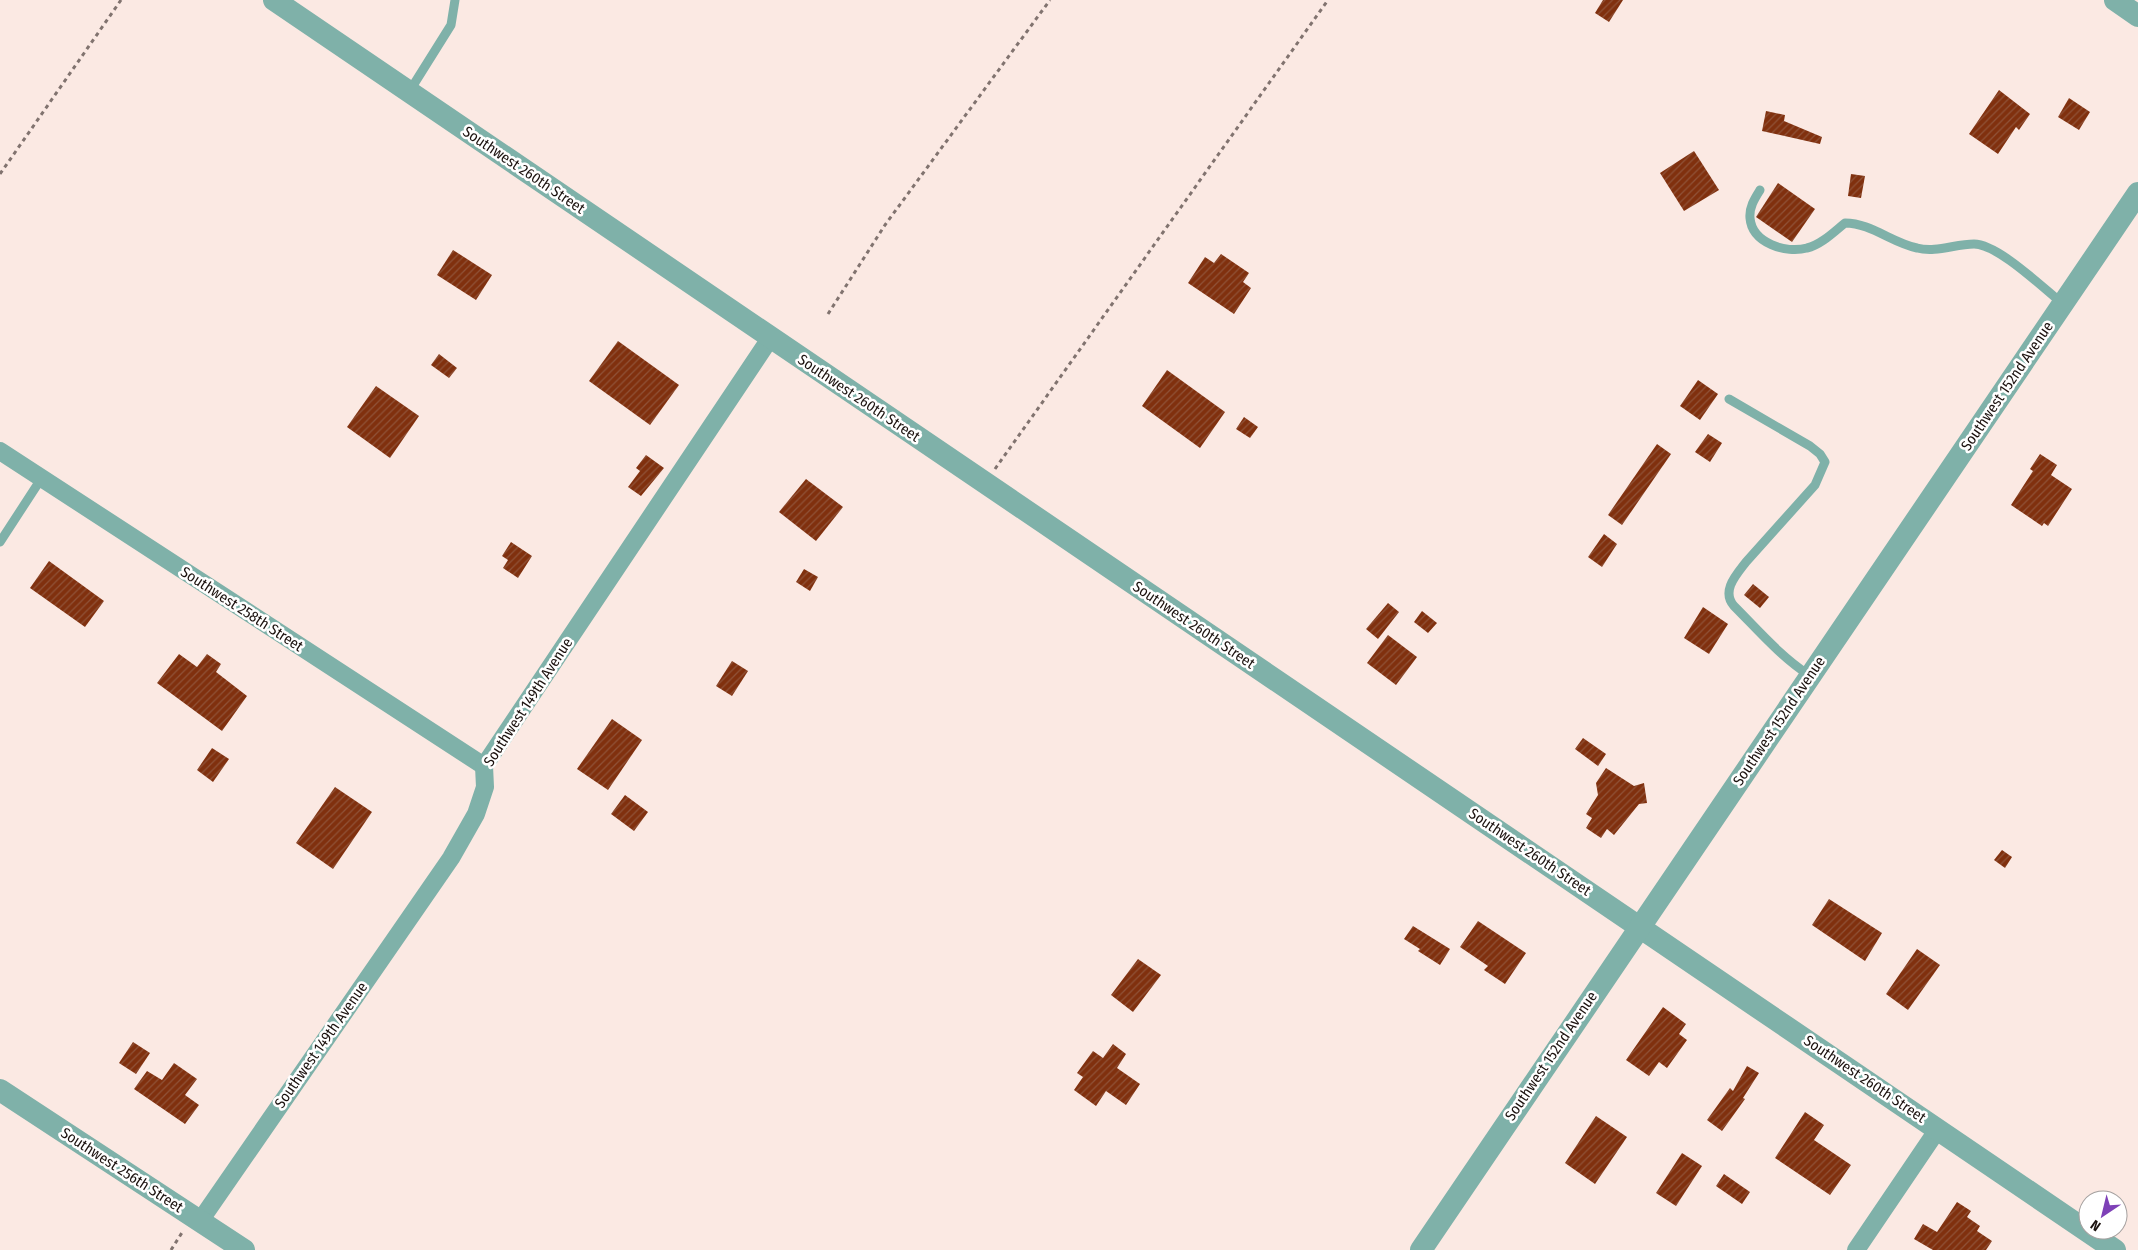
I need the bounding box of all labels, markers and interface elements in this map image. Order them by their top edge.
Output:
street label: Southwest 260th Street [460,123,588,218]
street label: Southwest 152nd Avenue [1957,318,2057,454]
street label: Southwest 260th Street [795,351,923,446]
street label: Southwest 258th Street [177,563,307,655]
street label: Southwest 260th Street [1130,578,1258,673]
street label: Southwest 149th Avenue [480,634,576,770]
street label: Southwest 152nd Avenue [1729,653,1829,789]
street label: Southwest 260th Street [1466,805,1594,900]
street label: Southwest 149th Avenue [271,979,371,1111]
street label: Southwest 152nd Avenue [1501,988,1601,1124]
street label: Southwest 260th Street [1801,1032,1929,1127]
street label: Southwest 256th Street [57,1124,187,1216]
north arrow [2078,1190,2128,1240]
text: N [2088,1216,2104,1235]

